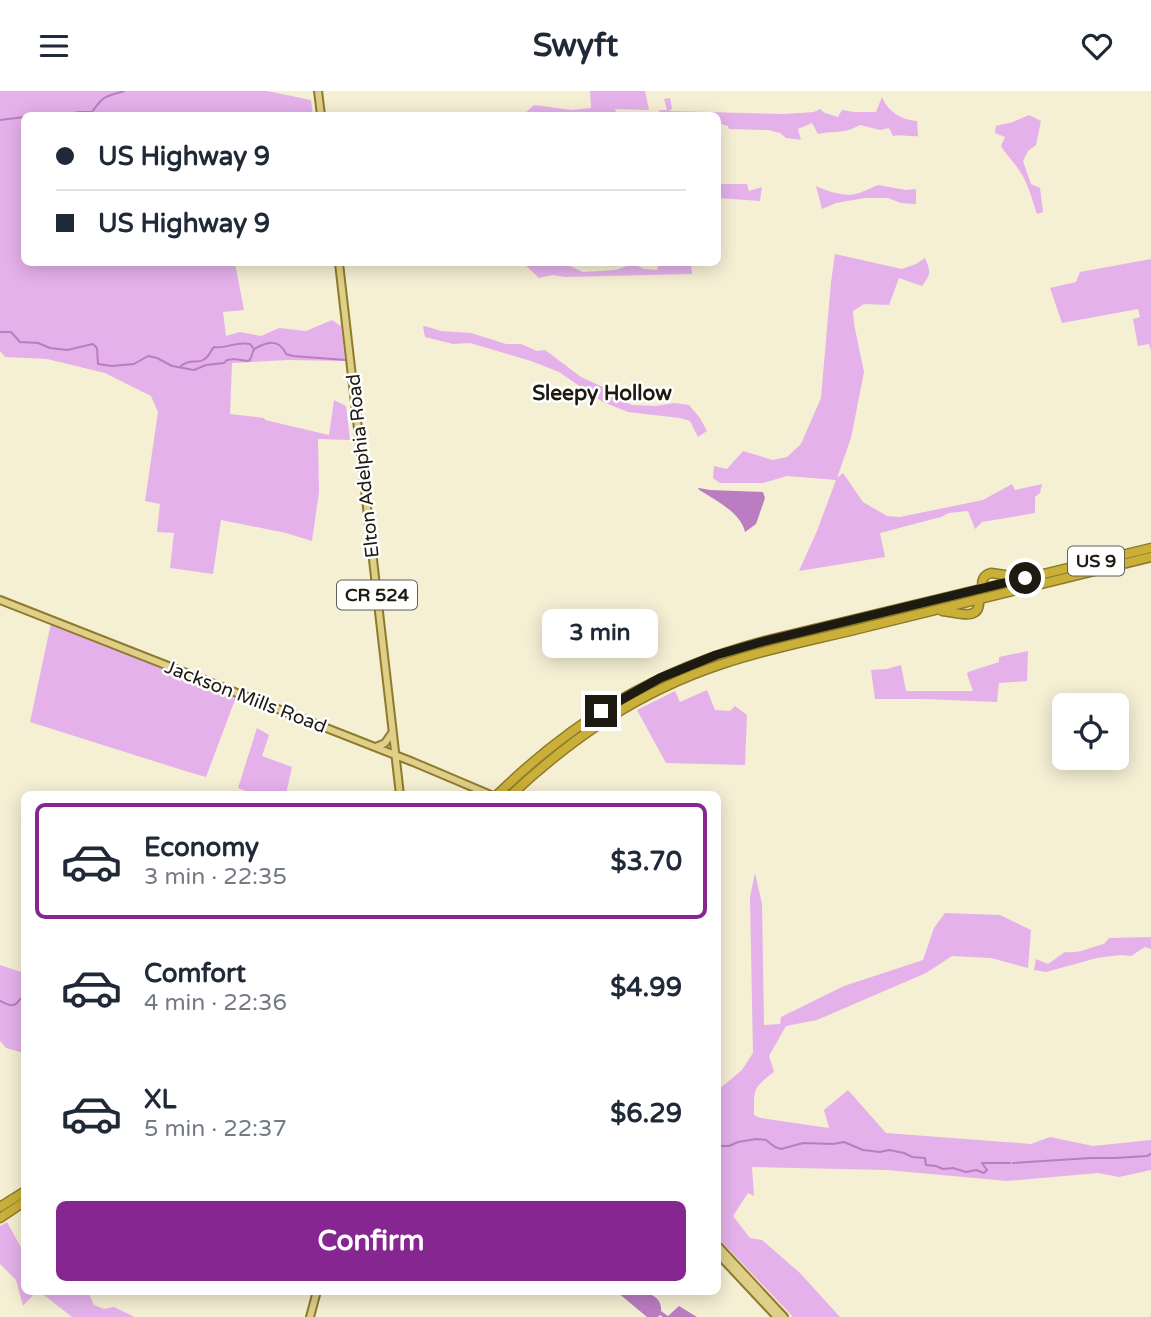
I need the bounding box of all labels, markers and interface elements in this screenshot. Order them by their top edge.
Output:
icon: menu [35,27,73,65]
text: Swyft [533,27,618,65]
icon: heart [1078,27,1116,65]
text: US Highway 9 [98,141,270,172]
text: US Highway 9 [98,208,270,239]
street label: Elton Adelphia Road [342,373,384,559]
district label: Sleepy Hollow [532,381,672,406]
road number: US 9 [1068,547,1124,575]
route start [1009,562,1041,594]
road number: CR 524 [337,581,417,609]
callout: 3 min [543,609,659,659]
text: 3 min [569,619,631,647]
street label: Jackson Mills Road [162,656,330,738]
map controls [1052,693,1129,770]
button: locate [1052,693,1129,770]
route end [585,695,617,727]
icon: car [60,830,123,893]
text: Economy [144,832,259,863]
text: $3.70 [610,846,682,877]
text: 3 min · 22:35 [144,863,287,891]
icon: car [60,956,123,1019]
text: Comfort [144,958,246,989]
text: $4.99 [610,972,682,1003]
text: 4 min · 22:36 [144,989,287,1017]
icon: car [60,1082,123,1145]
text: XL [144,1084,176,1115]
text: $6.29 [610,1098,682,1129]
text: 5 min · 22:37 [144,1115,287,1143]
button: Confirm [56,1201,686,1281]

